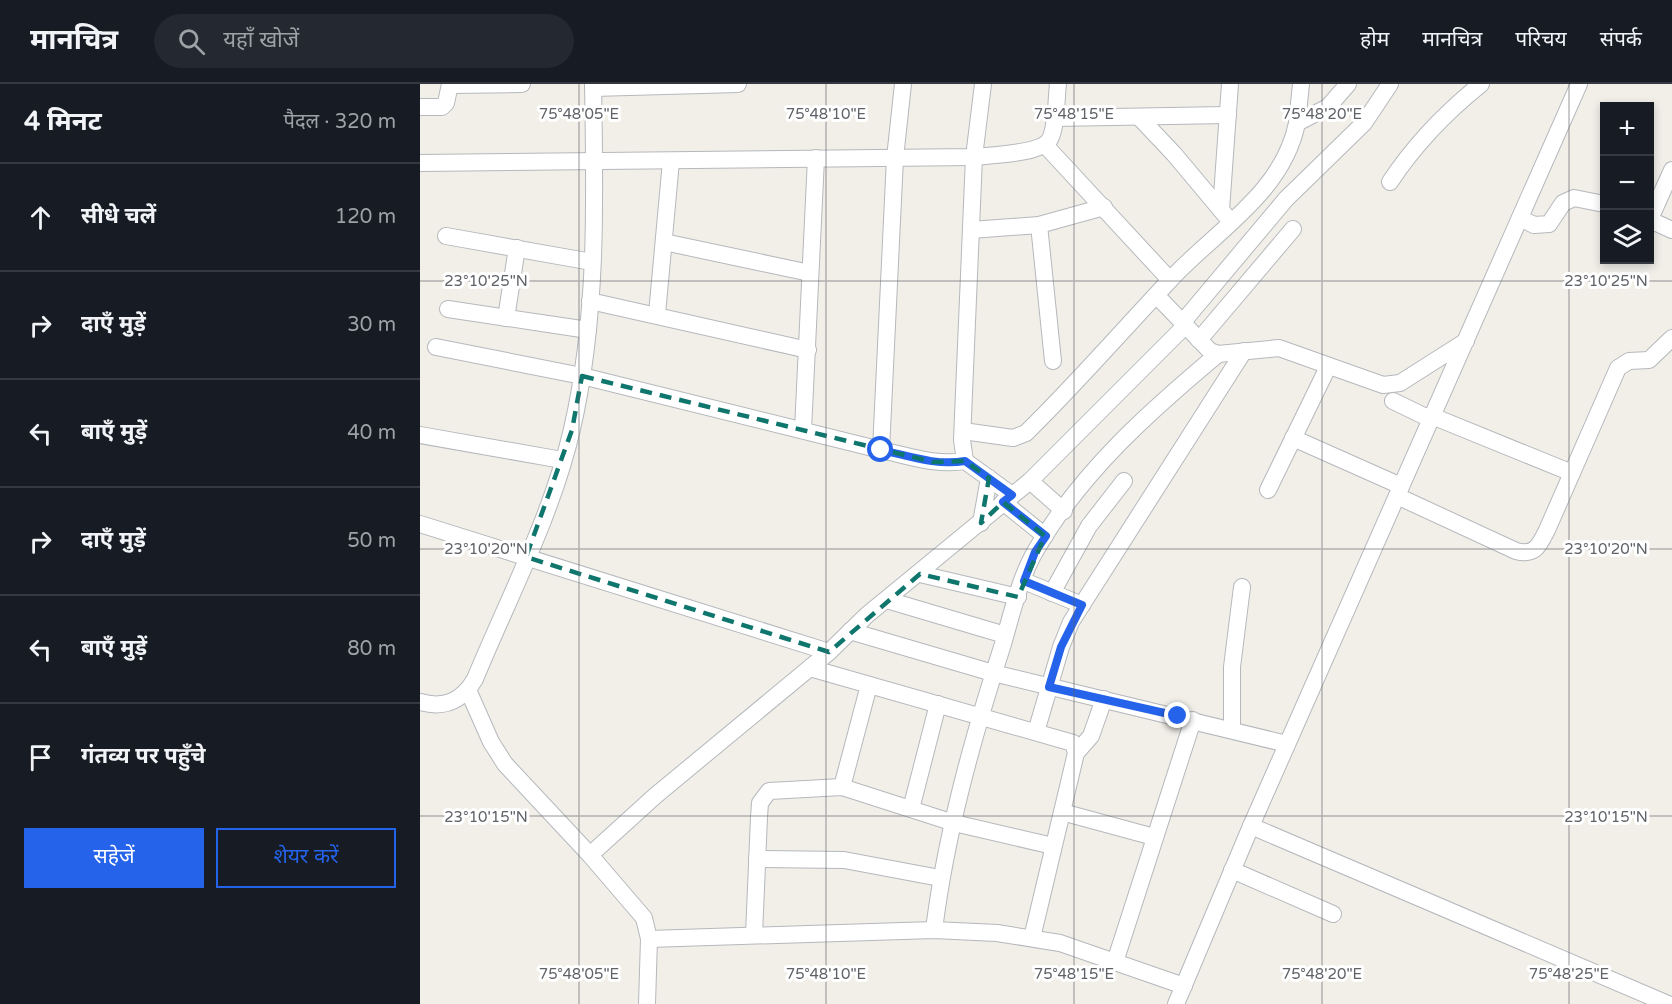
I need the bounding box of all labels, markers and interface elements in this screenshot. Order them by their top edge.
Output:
search box [154,14,574,68]
text: मानचित्र [30,23,118,57]
icon: search [175,25,208,58]
text: यहाँ खोजें [223,27,299,53]
text: होम [1360,27,1389,52]
text: मानचित्र [1422,27,1482,52]
text: परिचय [1515,27,1567,52]
text: संपर्क [1600,27,1642,52]
map controls [1600,102,1654,264]
button: + [1600,102,1654,156]
text: 75°48'05"E [539,105,619,123]
text: 75°48'10"E [786,105,866,123]
text: 75°48'15"E [1034,105,1114,123]
text: 75°48'20"E [1282,105,1362,123]
text: 4 मिनट [24,106,102,137]
text: पैदल · 320 m [284,110,396,134]
button: − [1600,156,1654,210]
icon: ahead [24,201,57,234]
text: सीधे चलें [81,203,156,229]
text: 120 m [335,205,396,229]
button: layers [1600,210,1654,264]
text: 23°10'25"N [444,272,528,290]
text: 23°10'25"N [1564,272,1648,290]
icon: right [24,309,57,342]
text: दाएँ मुड़ें [81,311,146,337]
text: 30 m [347,313,396,337]
icon: left [24,417,57,450]
text: बाएँ मुड़ें [81,419,147,445]
text: 40 m [347,421,396,445]
route start [867,436,893,462]
icon: right [24,525,57,558]
text: दाएँ मुड़ें [81,527,146,553]
text: 50 m [347,529,396,553]
text: 23°10'20"N [444,540,528,558]
text: 23°10'20"N [1564,540,1648,558]
icon: left [24,633,57,666]
text: बाएँ मुड़ें [81,635,147,661]
text: 80 m [347,637,396,661]
route end [1164,702,1190,728]
icon: arrive [24,741,57,774]
text: गंतव्य पर पहुँचे [81,743,206,769]
text: 23°10'15"N [444,808,528,826]
text: 23°10'15"N [1564,808,1648,826]
button: सहेजें [24,828,204,888]
button: शेयर करें [216,828,396,888]
text: 75°48'05"E [539,965,619,983]
text: 75°48'10"E [786,965,866,983]
text: 75°48'15"E [1034,965,1114,983]
text: 75°48'20"E [1282,965,1362,983]
text: 75°48'25"E [1529,965,1609,983]

